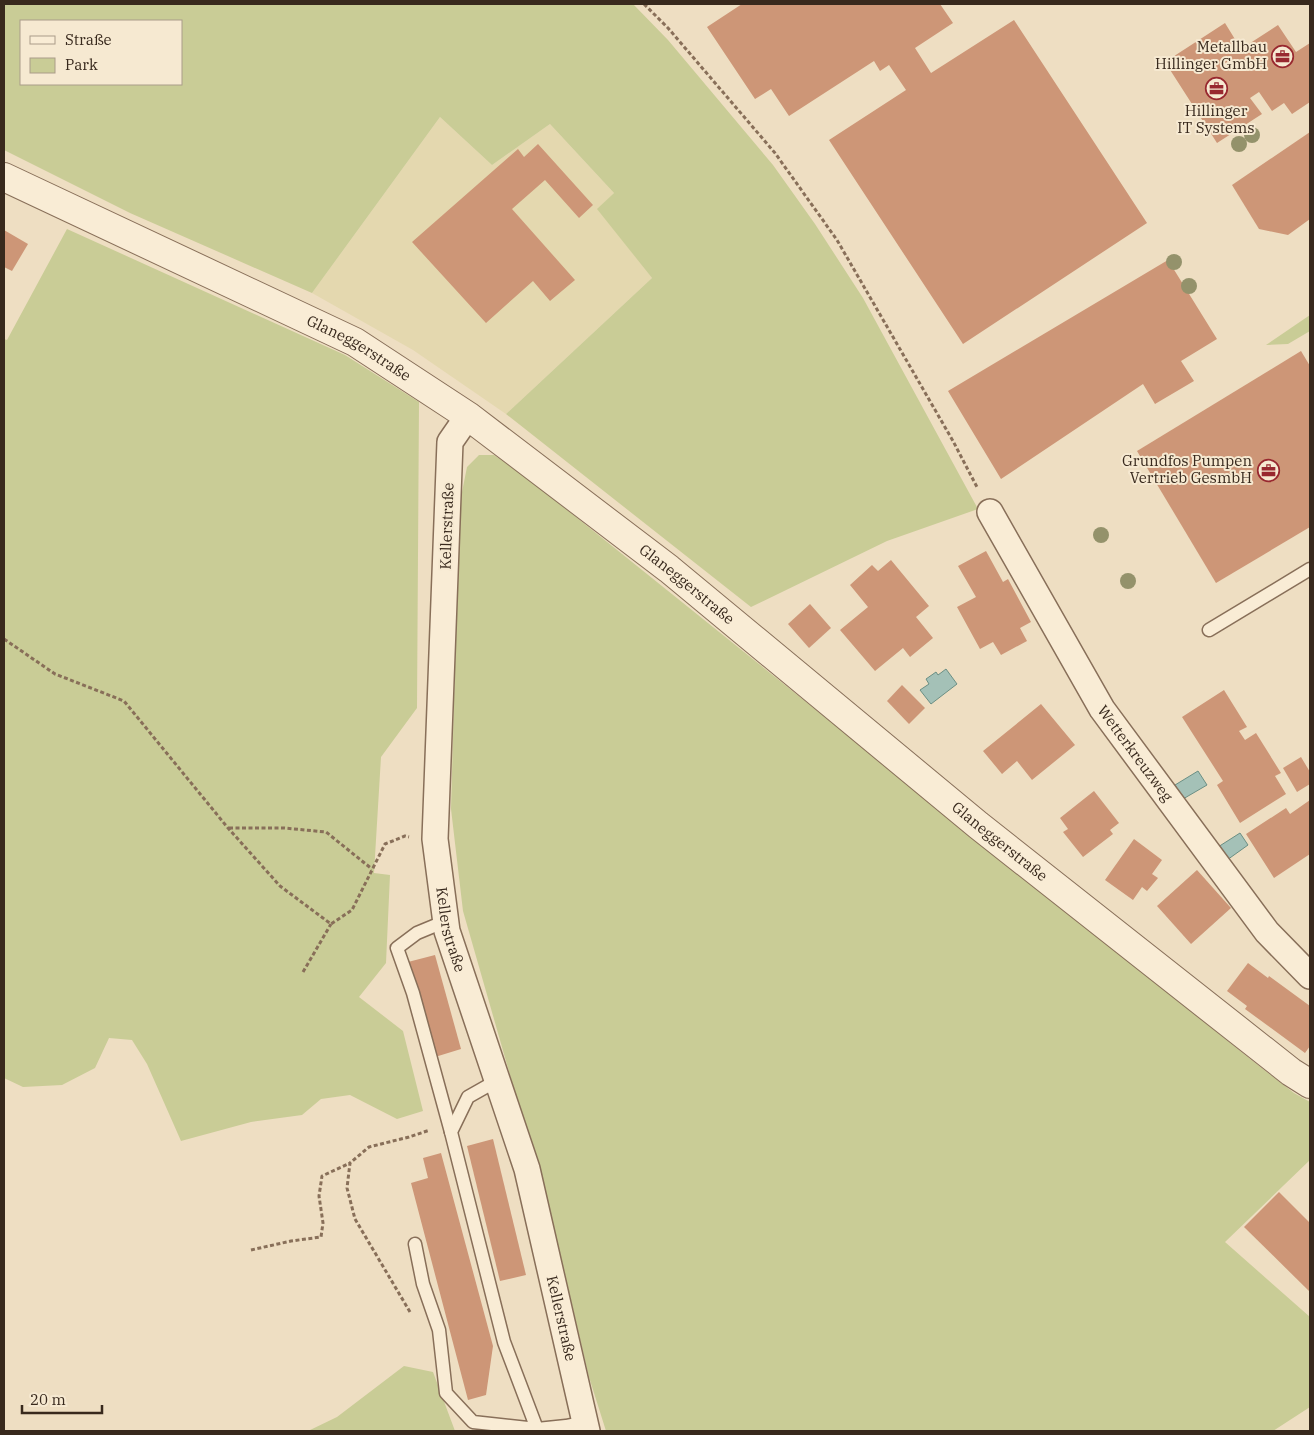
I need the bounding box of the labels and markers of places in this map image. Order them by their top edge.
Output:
place label: Metallbau Hillinger GmbH [1155,37,1267,73]
office icon: Metallbau Hillinger GmbH [1271,44,1295,68]
office icon: Hillinger IT Systems [1204,76,1228,100]
place label: Hillinger IT Systems [1177,101,1255,137]
place label: Grundfos Pumpen Vertrieb GesmbH [1122,451,1252,487]
office icon: Grundfos Pumpen Vertrieb GesmbH [1256,458,1280,482]

